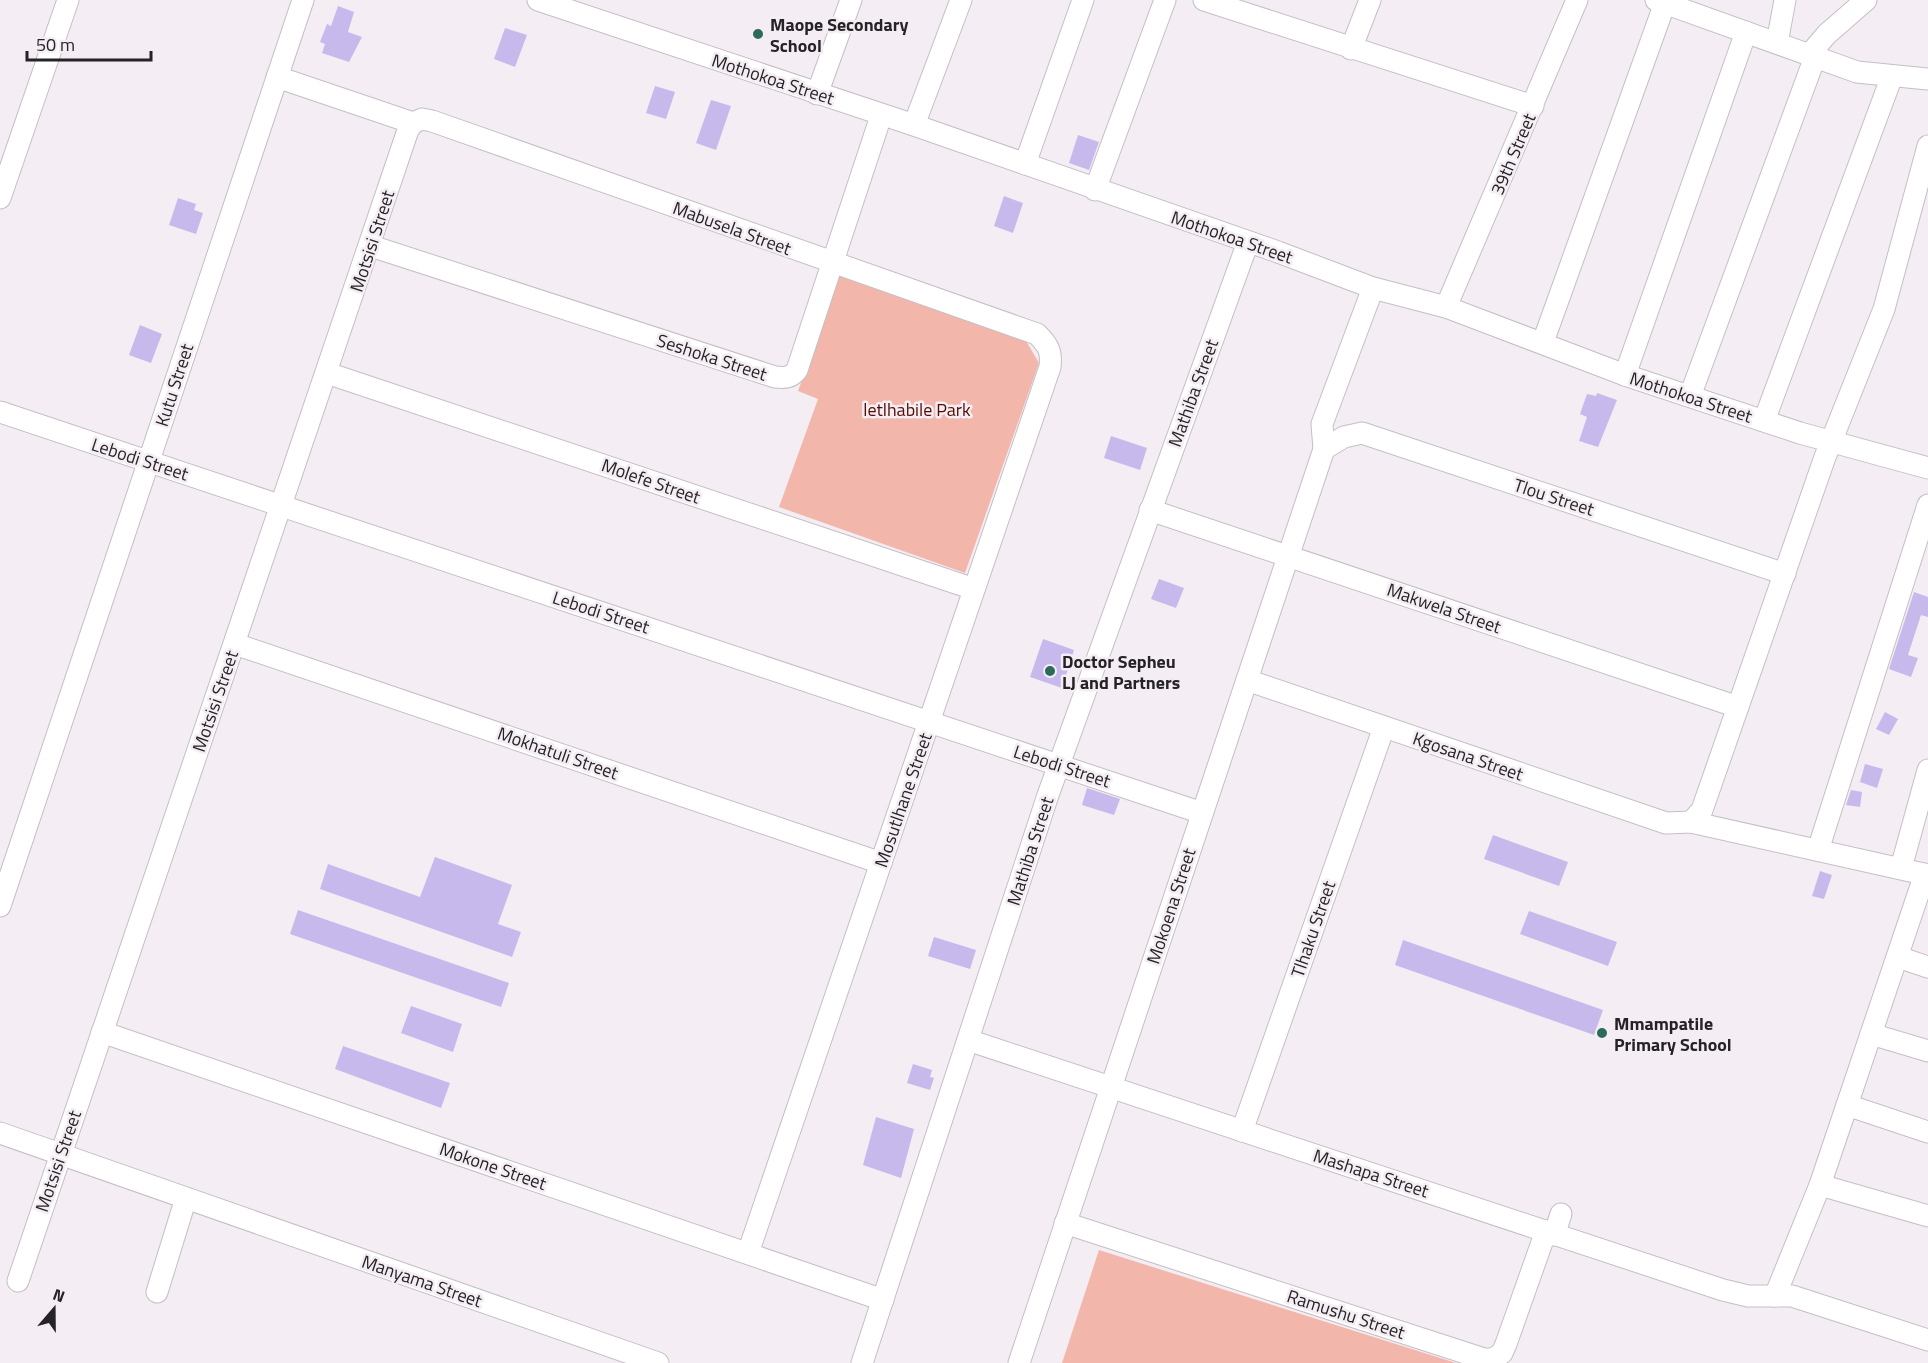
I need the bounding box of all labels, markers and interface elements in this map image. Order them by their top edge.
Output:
place label: Maope Secondary School [770,11,908,59]
scale bar [27,24,152,62]
marker: Maope Secondary School [751,27,765,41]
text: 50 m [36,31,75,58]
street label: Mothokoa Street [708,47,838,112]
street label: 39th Street [1484,108,1543,199]
street label: Motsisi Street [343,186,401,295]
street label: Mabusela Street [669,194,796,262]
street label: Mothokoa Street [1167,204,1297,271]
street label: Seshoka Street [653,326,771,388]
street label: Mathiba Street [1161,335,1225,451]
street label: Kutu Street [148,339,200,430]
street label: Mothokoa Street [1626,365,1756,430]
park label: letlhabile Park [863,396,971,423]
street label: Lebodi Street [88,431,193,488]
street label: Molefe Street [598,451,705,511]
street label: Tlou Street [1510,471,1598,523]
street label: Makwela Street [1383,576,1505,640]
street label: Lebodi Street [549,584,654,641]
street label: Motsisi Street [185,646,245,755]
place label: Doctor Sepheu LJ and Partners [1062,648,1180,696]
marker: Doctor Sepheu LJ and Partners [1043,664,1057,678]
street label: Mokhatuli Street [494,720,623,787]
street label: Kgosana Street [1409,724,1528,788]
street label: Mosutlhane Street [867,728,939,871]
street label: Lebodi Street [1010,738,1115,795]
street label: Mathiba Street [1000,792,1060,909]
street label: Mokoena Street [1140,844,1203,968]
street label: Tlhaku Street [1284,876,1342,981]
place label: Mmampatile Primary School [1614,1010,1732,1058]
marker: Mmampatile Primary School [1595,1026,1609,1040]
street label: Motsisi Street [28,1106,88,1215]
street label: Mokone Street [436,1135,551,1197]
street label: Mashapa Street [1310,1142,1433,1205]
street label: Manyama Street [358,1248,486,1314]
north arrow [24,1279,84,1339]
text: N [50,1282,68,1308]
street label: Ramushu Street [1283,1282,1409,1346]

